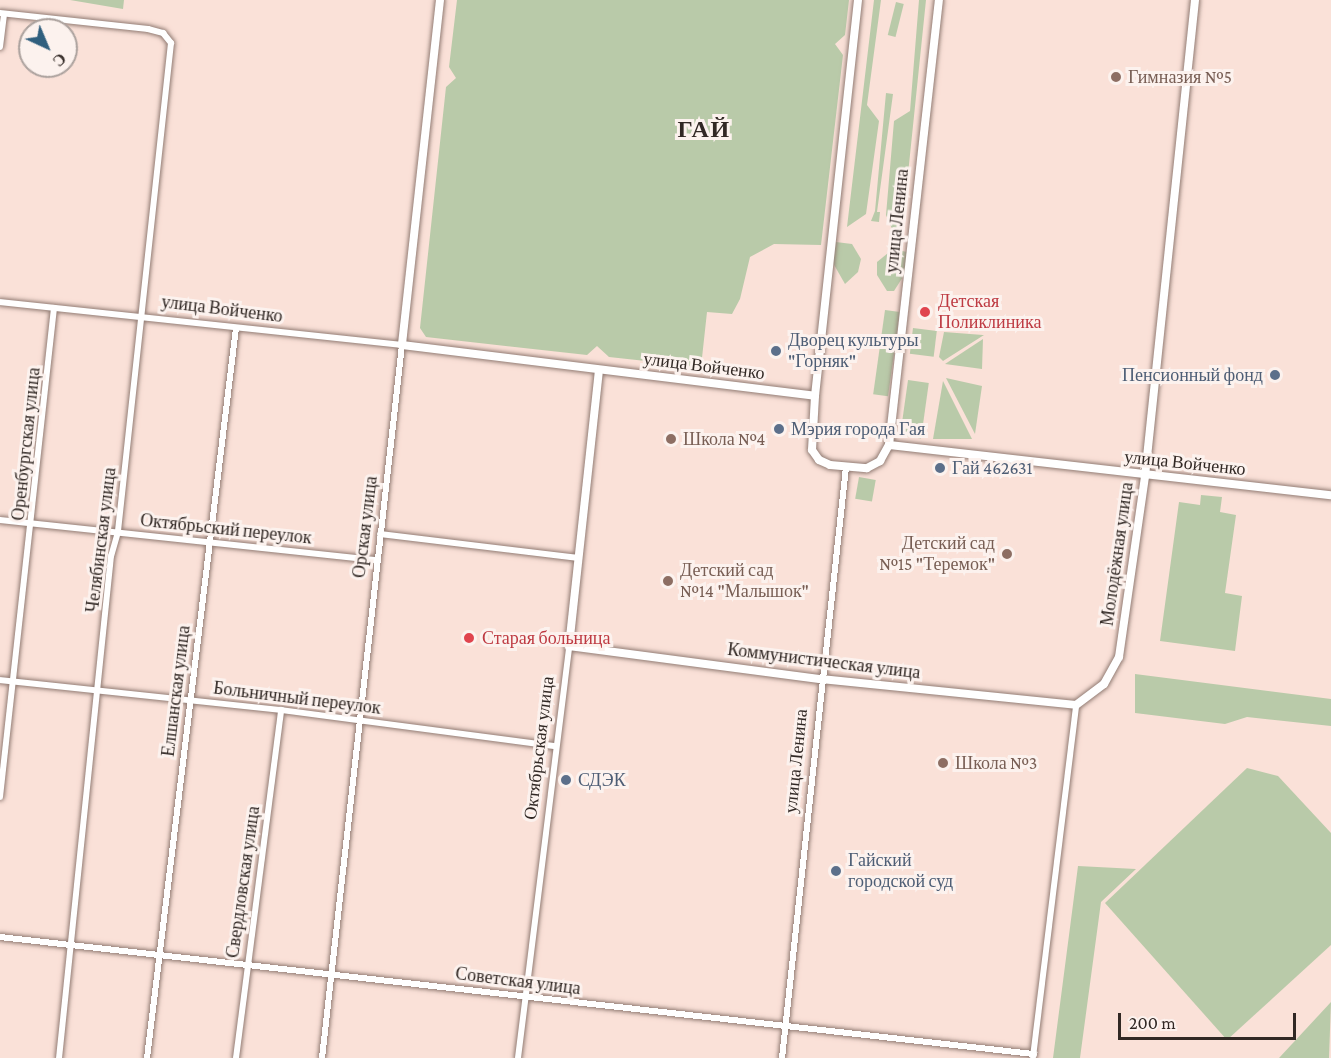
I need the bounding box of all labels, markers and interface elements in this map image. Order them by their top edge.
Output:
north arrow [18,18,78,78]
text: С [49,50,70,70]
place label: Гимназия №5 [1128,66,1232,88]
marker: Гимназия №5 [1109,70,1123,84]
district label: ГАЙ [677,115,731,143]
street label: улица Ленина [881,168,913,274]
street label: улица Войченко [160,291,284,327]
place label: Детская Поликлиника [938,291,1041,334]
marker: Детская Поликлиника [916,303,934,321]
place label: Дворец культуры "Горняк" [788,330,919,372]
marker: Дворец культуры "Горняк" [769,344,783,358]
street label: улица Войченко [642,348,766,384]
place label: Пенсионный фонд [1122,364,1263,386]
street label: Оренбургская улица [7,366,45,522]
marker: Пенсионный фонд [1268,368,1282,382]
place label: Мэрия города Гая [791,418,925,440]
marker: Мэрия города Гая [772,422,786,436]
place label: Школа №4 [683,428,765,450]
marker: Школа №4 [664,432,678,446]
street label: улица Войченко [1123,446,1247,480]
place label: Гай 462631 [952,457,1033,479]
marker: Гай 462631 [933,461,947,475]
street label: Челябинская улица [81,466,121,614]
street label: Орская улица [348,475,382,579]
street label: Молодёжная улица [1096,481,1138,627]
street label: Октябрьский переулок [139,509,313,549]
place label: Детский сад №15 "Теремок" [879,533,995,576]
marker: Детский сад №15 "Теремок" [1000,547,1014,561]
place label: Детский сад №14 "Малышок" [680,560,809,602]
marker: Детский сад №14 "Малышок" [661,574,675,588]
street label: Елшанская улица [157,624,195,758]
place label: Старая больница [482,627,610,649]
marker: Старая больница [460,629,478,647]
street label: Коммунистическая улица [726,638,922,684]
street label: Октябрьская улица [519,675,559,821]
street label: Больничный переулок [212,677,382,719]
street label: улица Ленина [780,708,812,814]
place label: Школа №3 [955,752,1037,774]
marker: Школа №3 [936,756,950,770]
place label: СДЭК [578,769,626,791]
marker: СДЭК [559,773,573,787]
street label: Свердловская улица [222,805,264,959]
place label: Гайский городской суд [848,850,953,892]
marker: Гайский городской суд [829,864,843,878]
street label: Советская улица [454,963,582,999]
scale bar [1121,1001,1300,1039]
text: 200 m [1129,1013,1176,1033]

